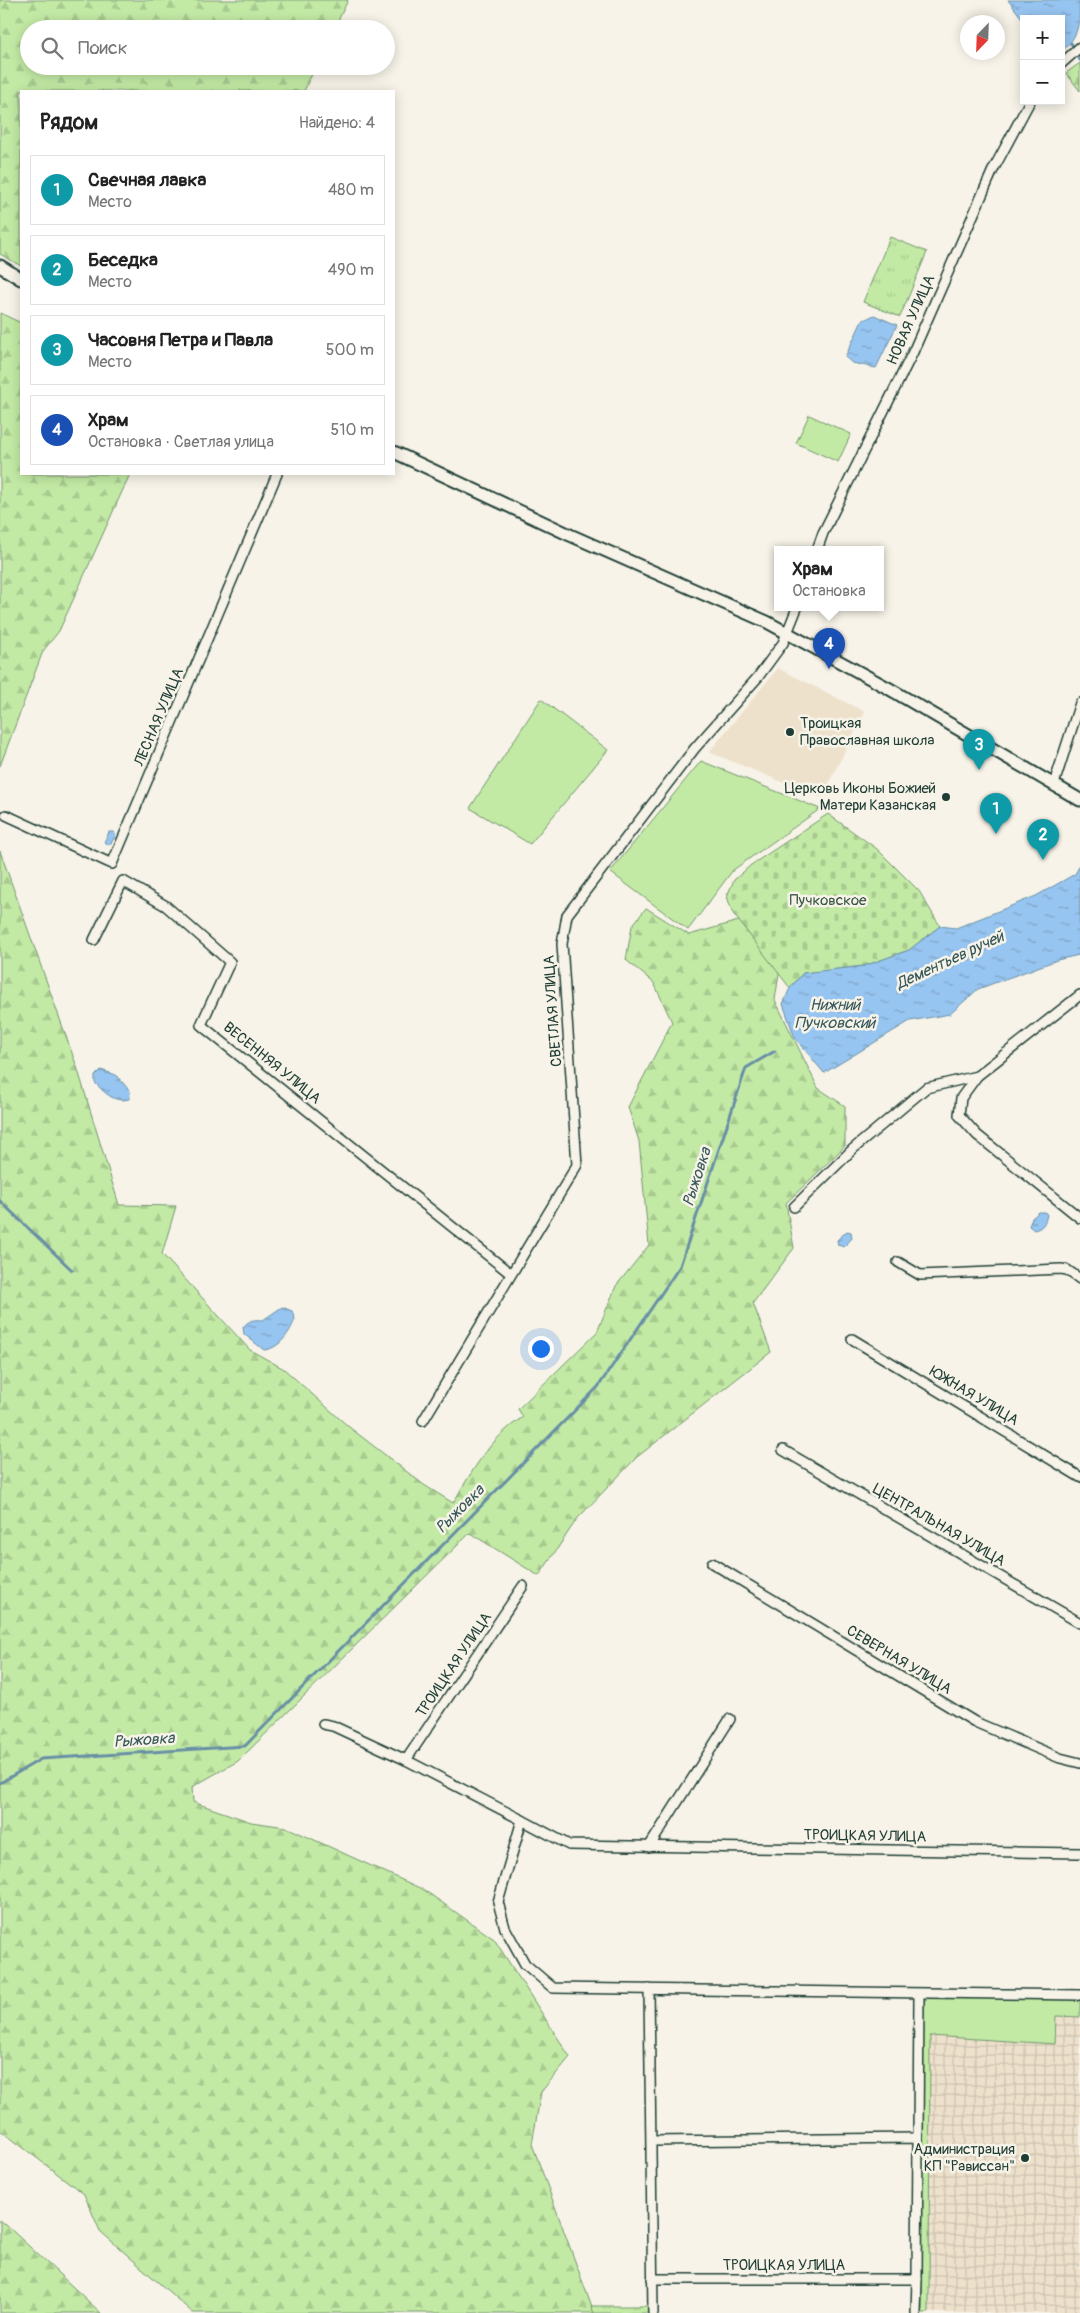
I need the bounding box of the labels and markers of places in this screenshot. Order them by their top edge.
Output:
pin: 4 [813,628,845,669]
place label: Троицкая Православная школа [800,714,934,750]
marker: Троицкая Православная школа [784,726,796,738]
pin: 3 [963,729,995,770]
place label: Церковь Иконы Божией Матери Казанская [784,779,936,815]
marker: Церковь Иконы Божией Матери Казанская [940,791,952,803]
pin: 1 [980,793,1012,834]
pin: 2 [1027,819,1059,860]
place label: Администрация КП "Рависсан" [914,2140,1015,2176]
marker: Администрация КП "Рависсан" [1019,2152,1031,2164]

